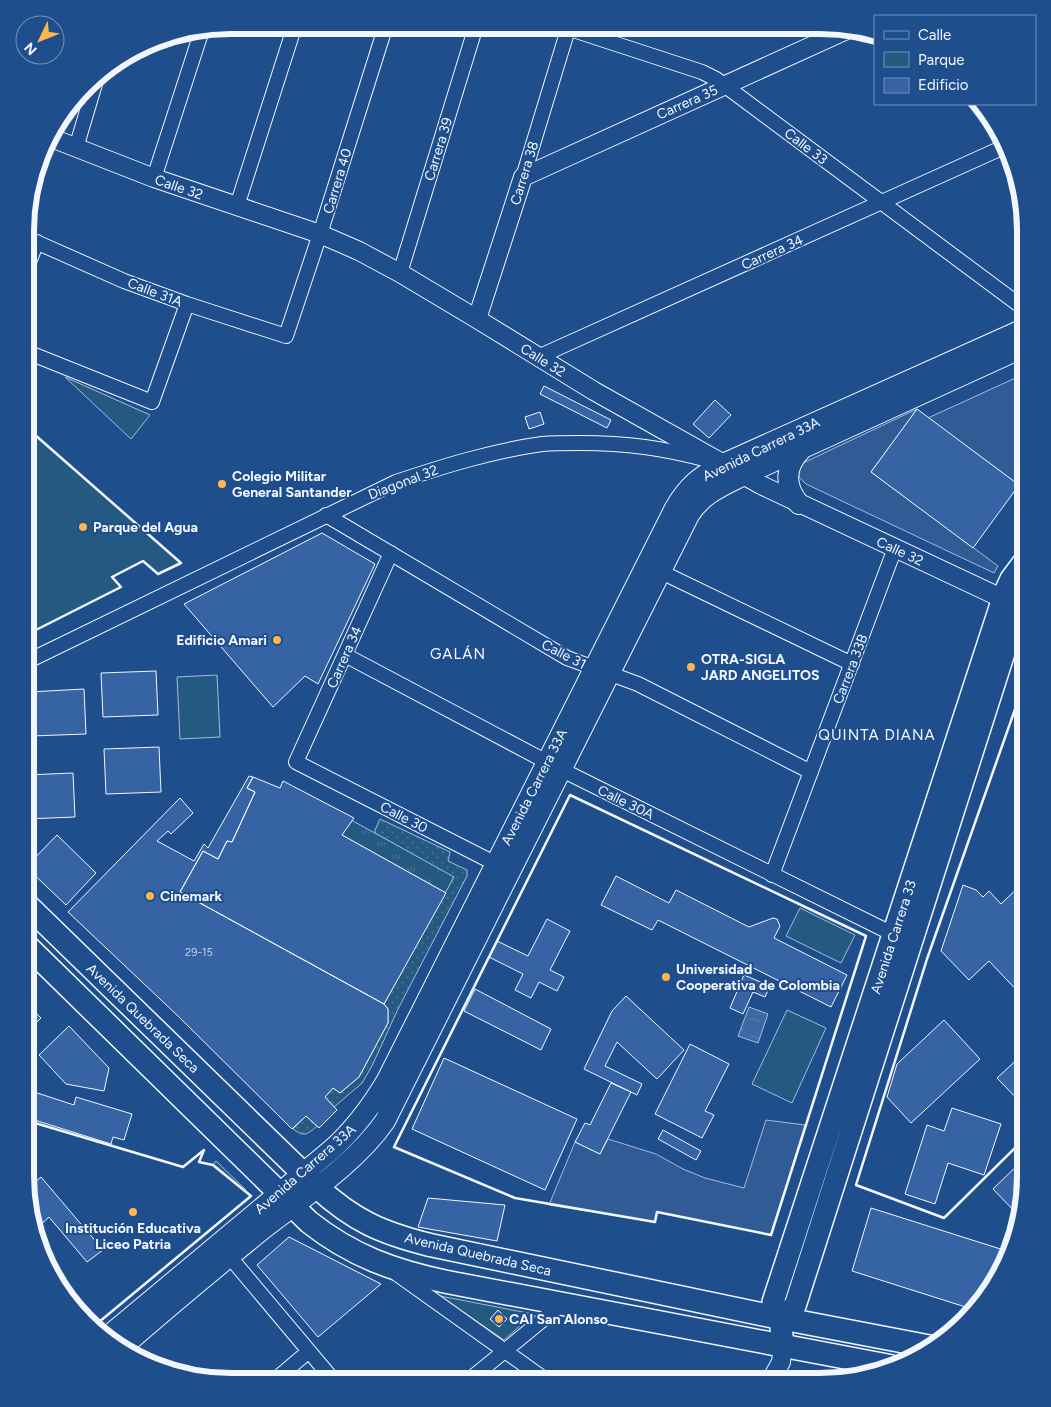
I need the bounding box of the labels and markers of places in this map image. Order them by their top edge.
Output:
place label: Colegio Militar General Santander [232,468,352,501]
marker: Colegio Militar General Santander [216,478,228,490]
place label: Parque del Agua [93,519,198,536]
marker: Parque del Agua [77,521,89,533]
place label: Edificio Amari [176,632,267,649]
marker: Edificio Amari [271,634,283,646]
place label: OTRA-SIGLA JARD ANGELITOS [701,651,820,684]
marker: OTRA-SIGLA JARD ANGELITOS [685,661,697,673]
place label: Cinemark [160,888,223,905]
marker: Cinemark [144,890,156,902]
place label: Universidad Cooperativa de Colombia [676,961,840,994]
marker: Universidad Cooperativa de Colombia [660,971,672,983]
marker: Institución Educativa Liceo Patria [127,1206,139,1218]
place label: Institución Educativa Liceo Patria [65,1220,201,1253]
place label: CAI San Alonso [509,1311,608,1328]
marker: CAI San Alonso [493,1313,505,1325]

